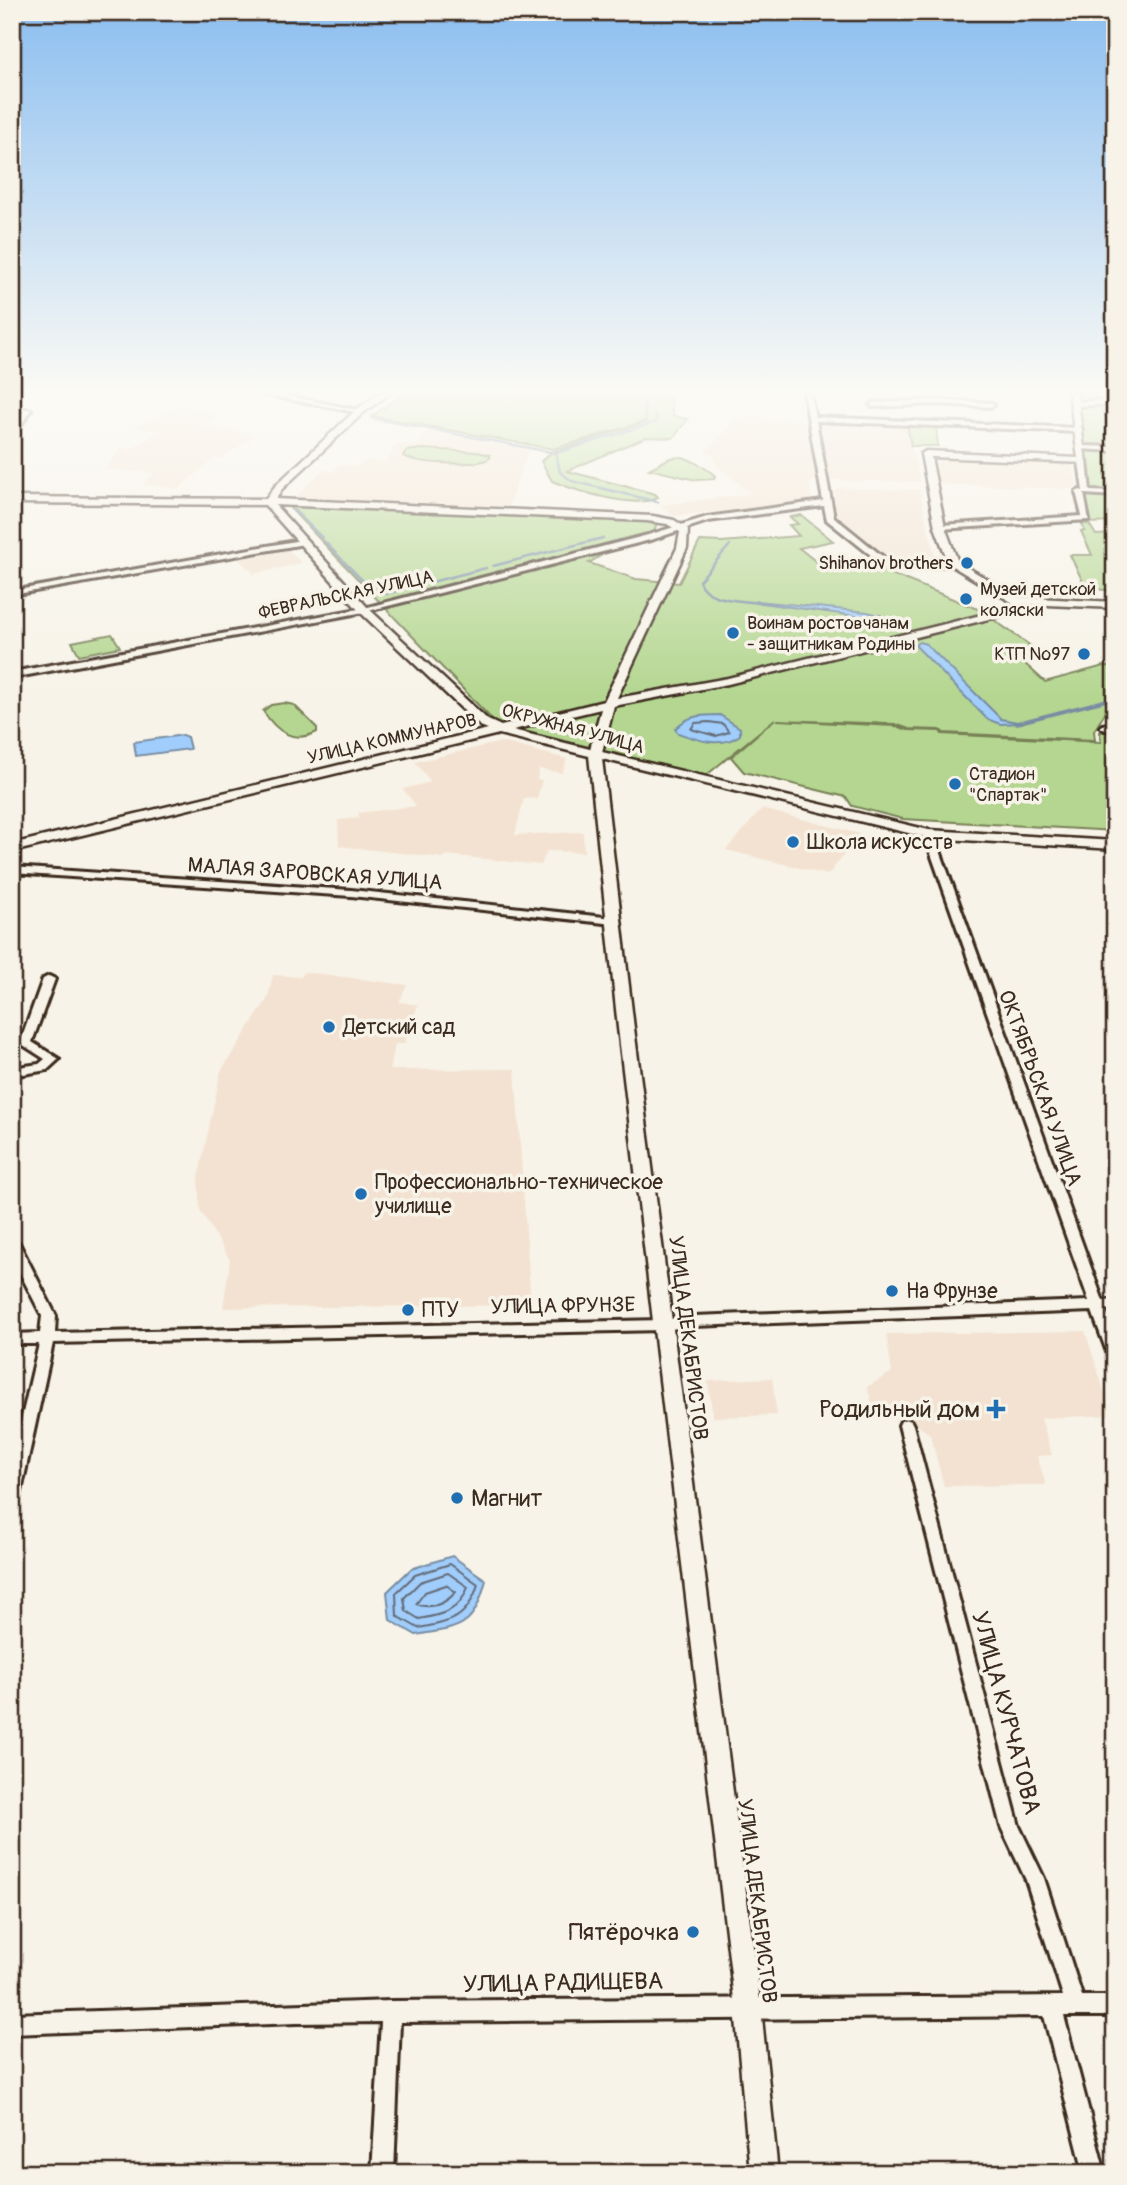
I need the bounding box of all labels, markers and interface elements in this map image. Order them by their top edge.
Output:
place label: Shihanov brothers [819,552,953,575]
marker: Shihanov brothers [959,555,975,571]
street label: ФЕВРАЛЬСКАЯ УЛИЦА [256,565,436,625]
place label: Музей детской коляски [980,578,1096,622]
marker: Музей детской коляски [958,591,974,607]
place label: Воинам ростовчанам - защитникам Родины [747,612,916,656]
marker: Воинам ростовчанам - защитникам Родины [725,625,741,641]
place label: КТП №97 [994,643,1070,666]
marker: КТП №97 [1076,646,1092,662]
street label: ОКРУЖНАЯ УЛИЦА [499,699,647,759]
street label: УЛИЦА КОММУНАРОВ [305,708,479,770]
place label: Стадион "Спартак" [969,763,1047,807]
marker: Стадион "Спартак" [947,776,963,792]
place label: Школа искусств [807,829,953,856]
marker: Школа искусств [785,834,801,850]
street label: МАЛАЯ ЗАРОВСКАЯ УЛИЦА [187,852,443,896]
street label: ОКТЯБРЬСКАЯ УЛИЦА [992,986,1088,1190]
place label: Детский сад [342,1014,455,1041]
marker: Детский сад [321,1019,337,1035]
place label: Профессионально-техническое училище [374,1169,664,1220]
marker: Профессионально-техническое училище [353,1186,369,1202]
street label: УЛИЦА ДЕКАБРИСТОВ [662,1234,714,1442]
place label: На Фрунзе [906,1278,998,1305]
marker: На Фрунзе [884,1283,900,1299]
street label: УЛИЦА ФРУНЗЕ [490,1291,636,1321]
place label: ПТУ [422,1297,459,1324]
marker: ПТУ [400,1302,416,1318]
place label: Родильный дом [819,1395,980,1424]
marker: Родильный дом [986,1399,1006,1419]
place label: Магнит [471,1484,542,1513]
marker: Магнит [449,1490,465,1506]
street label: УЛИЦА КУРЧАТОВА [965,1608,1047,1818]
street label: УЛИЦА ДЕКАБРИСТОВ [731,1797,783,2005]
place label: Пятёрочка [568,1918,679,1947]
marker: Пятёрочка [685,1924,701,1940]
street label: УЛИЦА РАДИЩЕВА [463,1967,663,1999]

